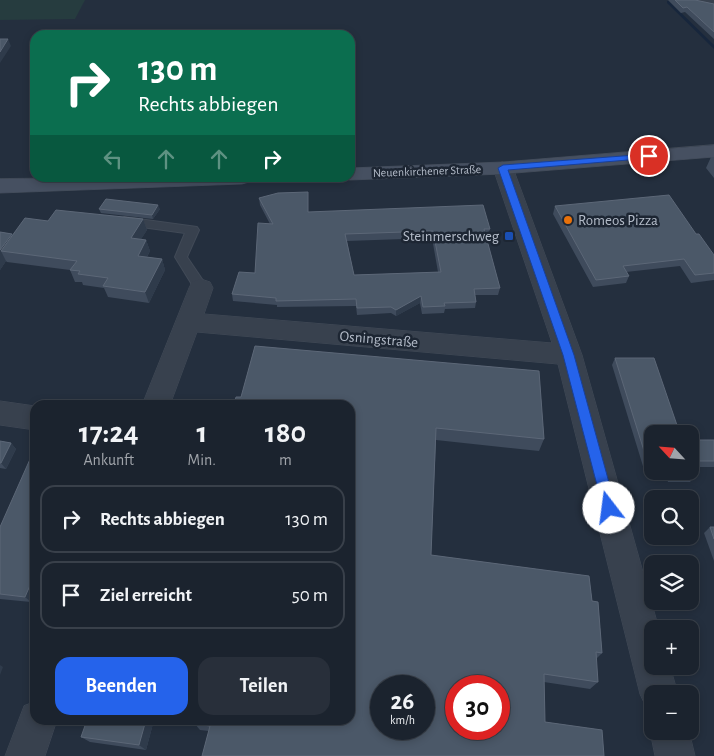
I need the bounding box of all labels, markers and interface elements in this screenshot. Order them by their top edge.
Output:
icon: right [55,50,120,115]
text: 130 m [138,52,217,87]
text: Rechts abbiegen [138,93,279,115]
pin [628,135,670,177]
icon: arrive [635,142,663,170]
icon: left [99,145,127,173]
icon: ahead [152,145,180,173]
icon: ahead [205,145,233,173]
icon: right [258,145,286,173]
street label: Neuenkirchener Straße [373,163,481,179]
place label: Romeos Pizza [578,213,658,228]
marker: Romeos Pizza [562,214,574,226]
place label: Steinmerschweg [403,229,500,244]
marker: Steinmerschweg [503,230,515,242]
street label: Osningstraße [339,329,419,350]
text: 17:24 [79,418,139,448]
text: 1 [196,418,207,448]
text: 180 [265,418,306,448]
north arrow [644,425,699,480]
map controls [644,425,699,740]
text: Ankunft [83,452,134,468]
text: Min. [188,452,216,468]
text: m [279,452,292,468]
position arrow [582,481,634,533]
button: search [644,490,699,545]
icon: right [57,505,85,533]
text: Rechts abbiegen [100,510,225,529]
text: 130 m [285,510,328,529]
button: layers [644,555,699,610]
icon: arrive [57,581,85,609]
text: Ziel erreicht [100,586,192,605]
text: 50 m [292,586,328,605]
button: + [644,620,699,675]
button: Beenden [55,657,188,715]
button: Teilen [198,657,330,715]
speed limit sign: 30 [445,675,510,740]
button: − [644,685,699,740]
text: 26 [391,689,414,714]
text: km/h [390,714,415,726]

